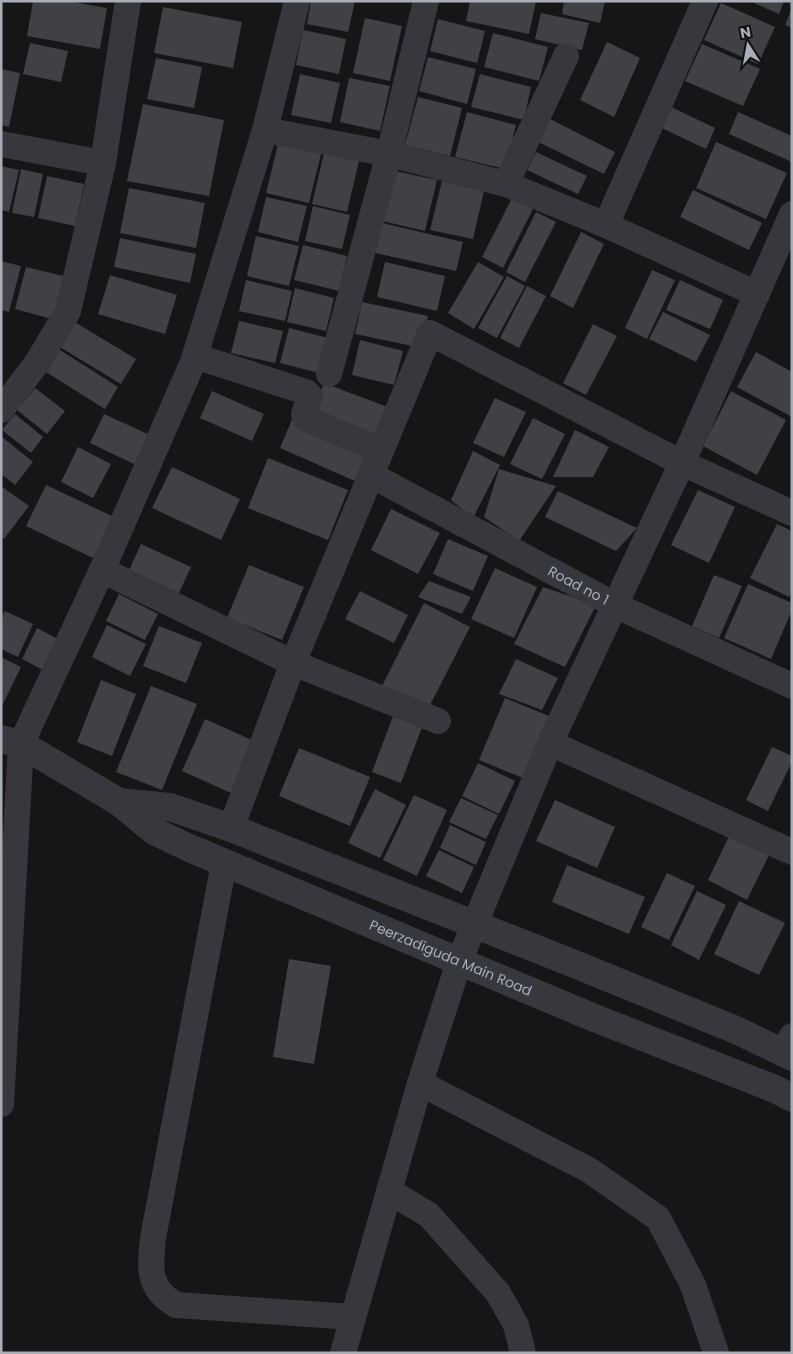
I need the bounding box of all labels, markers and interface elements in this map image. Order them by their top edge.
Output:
north arrow [723,20,773,70]
text: N [738,21,753,43]
street label: Road no 1 [544,561,612,610]
street label: Peerzadiguda Main Road [366,915,535,1001]

